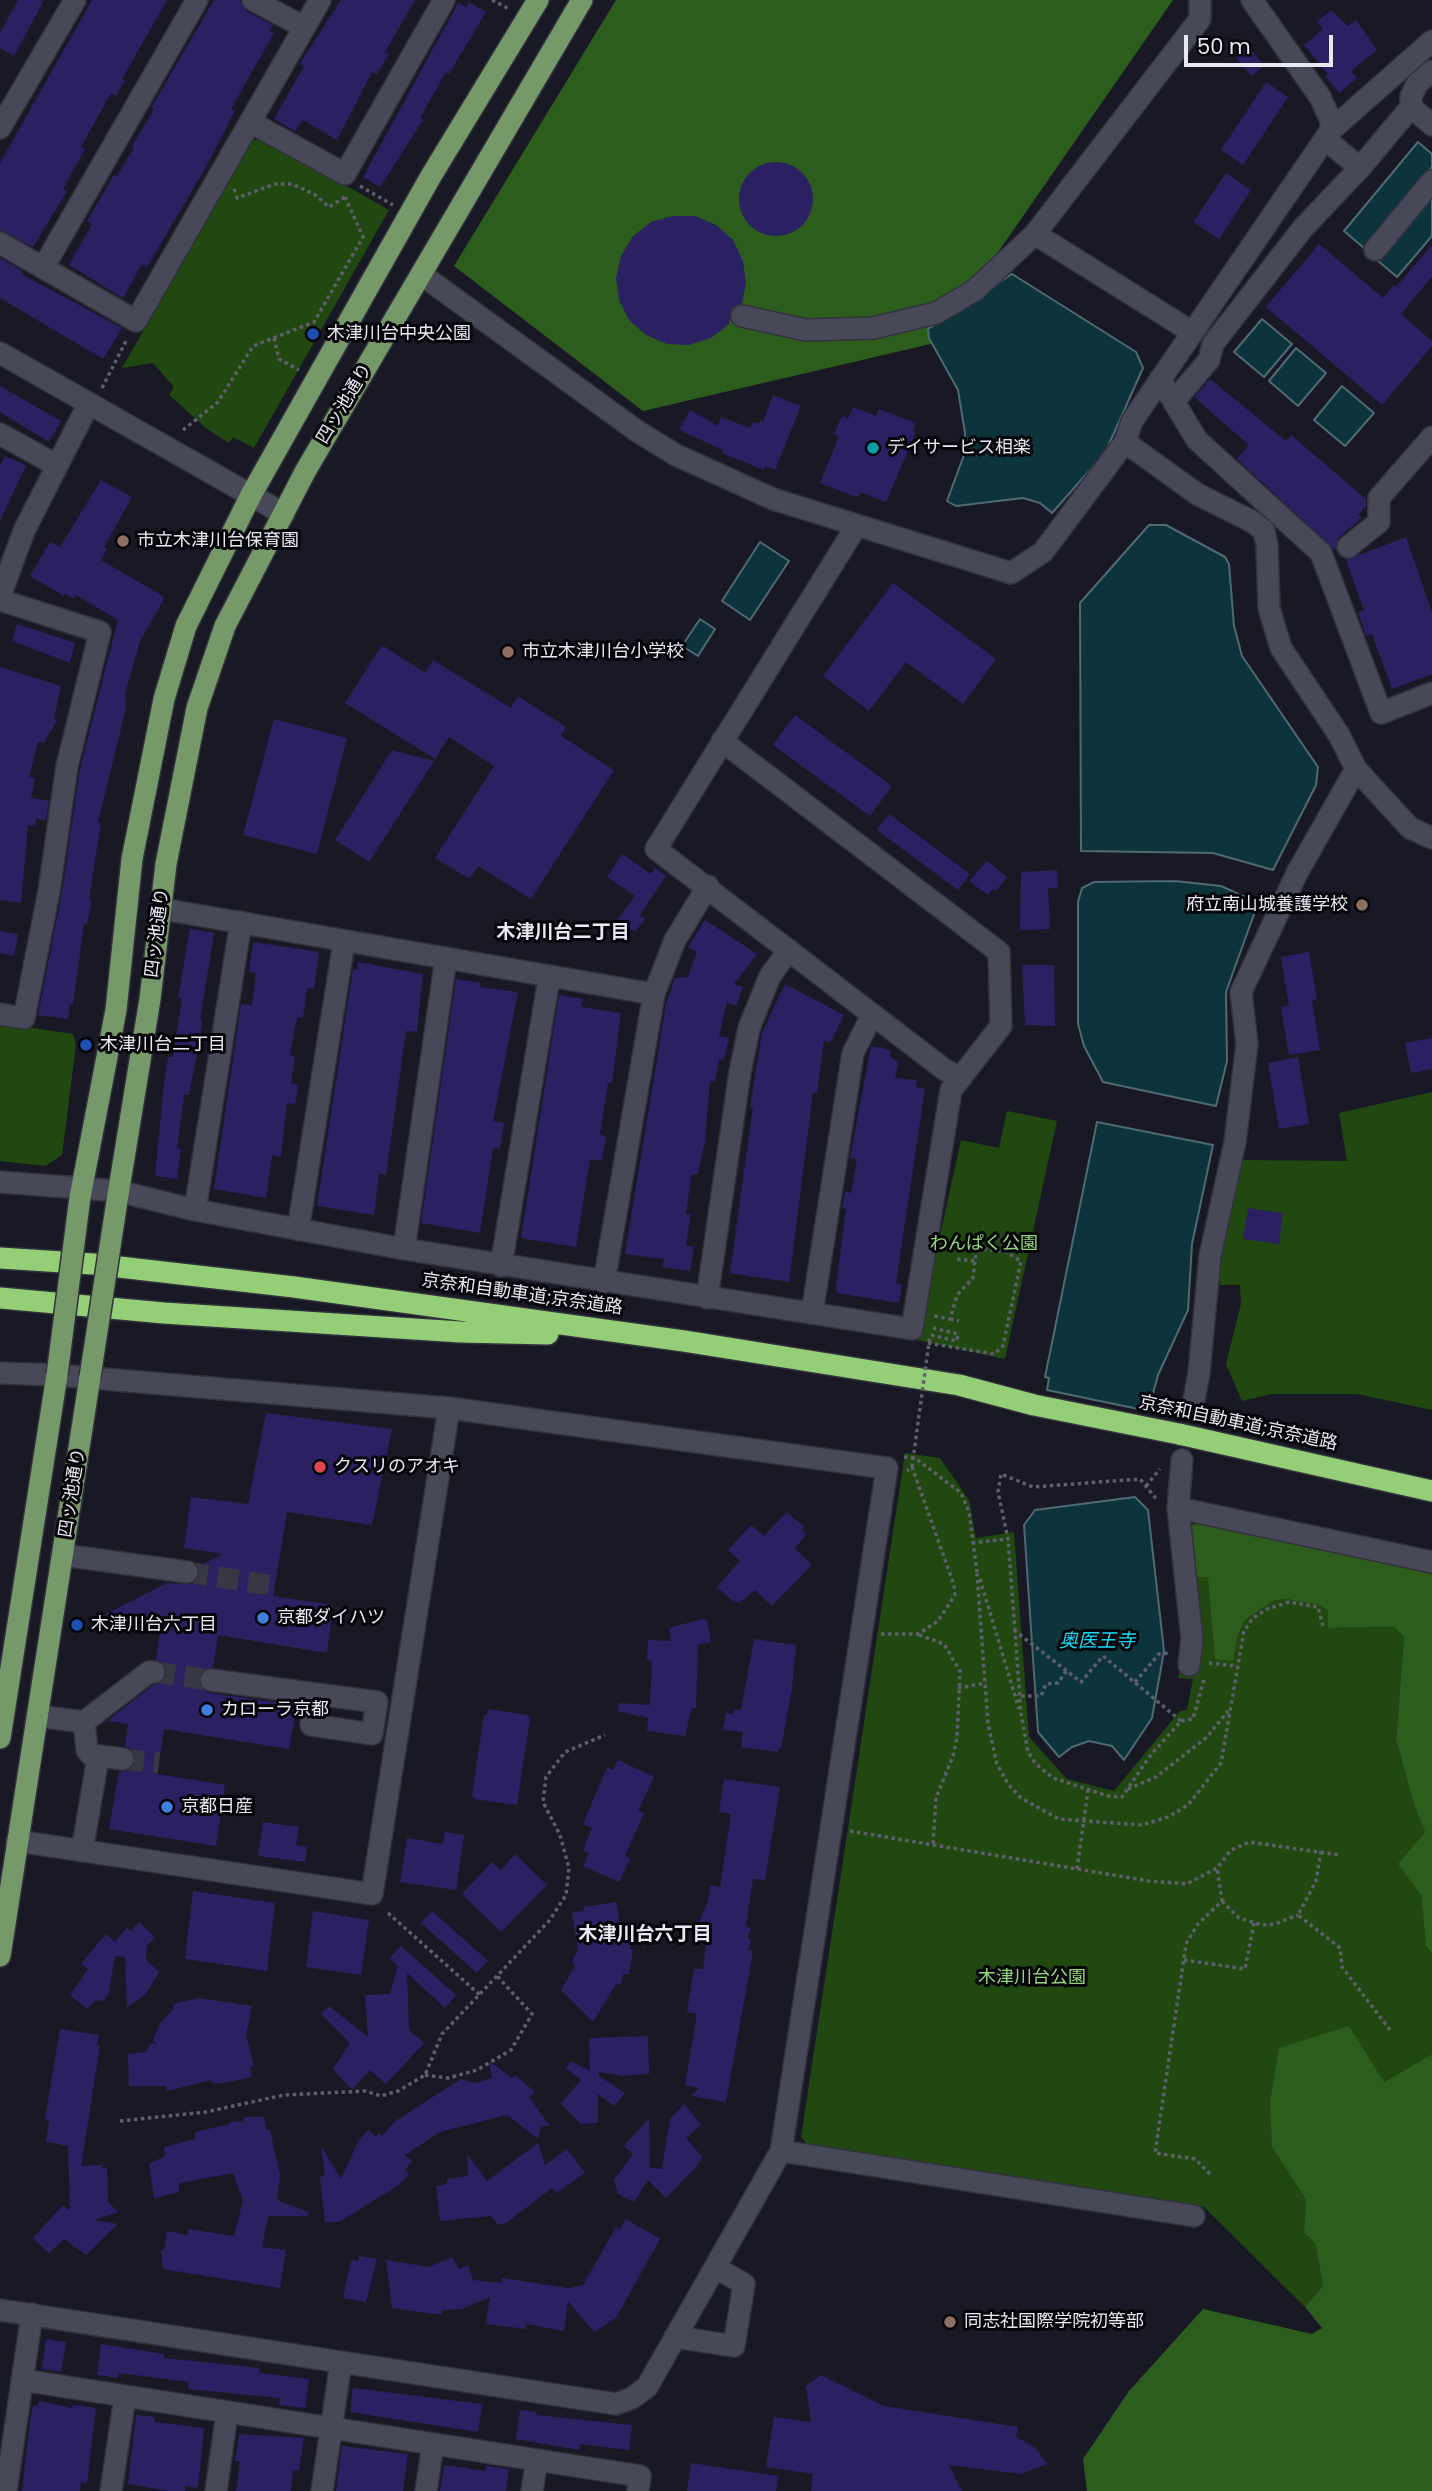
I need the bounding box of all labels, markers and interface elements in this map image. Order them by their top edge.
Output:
scale bar [1187,21,1336,65]
text: 50 m [1197,32,1251,61]
place label: 木津川台中央公園 [327,323,471,345]
marker: 木津川台中央公園 [305,326,321,342]
street label: 四ッ池通り [313,360,377,448]
place label: デイサービス相楽 [887,437,1031,459]
marker: デイサービス相楽 [865,440,881,456]
place label: 市立木津川台保育園 [137,530,299,552]
marker: 市立木津川台保育園 [115,533,131,549]
place label: 市立木津川台小学校 [522,641,684,663]
marker: 市立木津川台小学校 [500,644,516,660]
street label: 四ッ池通り [142,887,174,979]
place label: 府立南山城養護学校 [1186,894,1348,916]
marker: 府立南山城養護学校 [1354,897,1370,913]
district label: 木津川台二丁目 [497,922,629,944]
place label: 木津川台二丁目 [100,1034,226,1056]
marker: 木津川台二丁目 [78,1037,94,1053]
park label: わんぱく公園 [930,1233,1038,1255]
street label: 京奈和自動車道;京奈道路 [420,1270,624,1320]
street label: 京奈和自動車道;京奈道路 [1137,1392,1339,1456]
street label: 四ッ池通り [55,1447,91,1539]
place label: クスリのアオキ [334,1456,460,1478]
marker: クスリのアオキ [312,1459,328,1475]
place label: 京都ダイハツ [277,1607,385,1629]
marker: 京都ダイハツ [255,1610,271,1626]
place label: 木津川台六丁目 [91,1614,217,1636]
marker: 木津川台六丁目 [69,1617,85,1633]
water label: 奥医王寺 [1059,1631,1135,1653]
place label: カローラ京都 [221,1699,329,1721]
marker: カローラ京都 [199,1702,215,1718]
place label: 京都日産 [181,1796,253,1818]
marker: 京都日産 [159,1799,175,1815]
district label: 木津川台六丁目 [579,1924,711,1946]
park label: 木津川台公園 [978,1967,1086,1989]
place label: 同志社国際学院初等部 [964,2311,1144,2333]
marker: 同志社国際学院初等部 [942,2314,958,2330]

